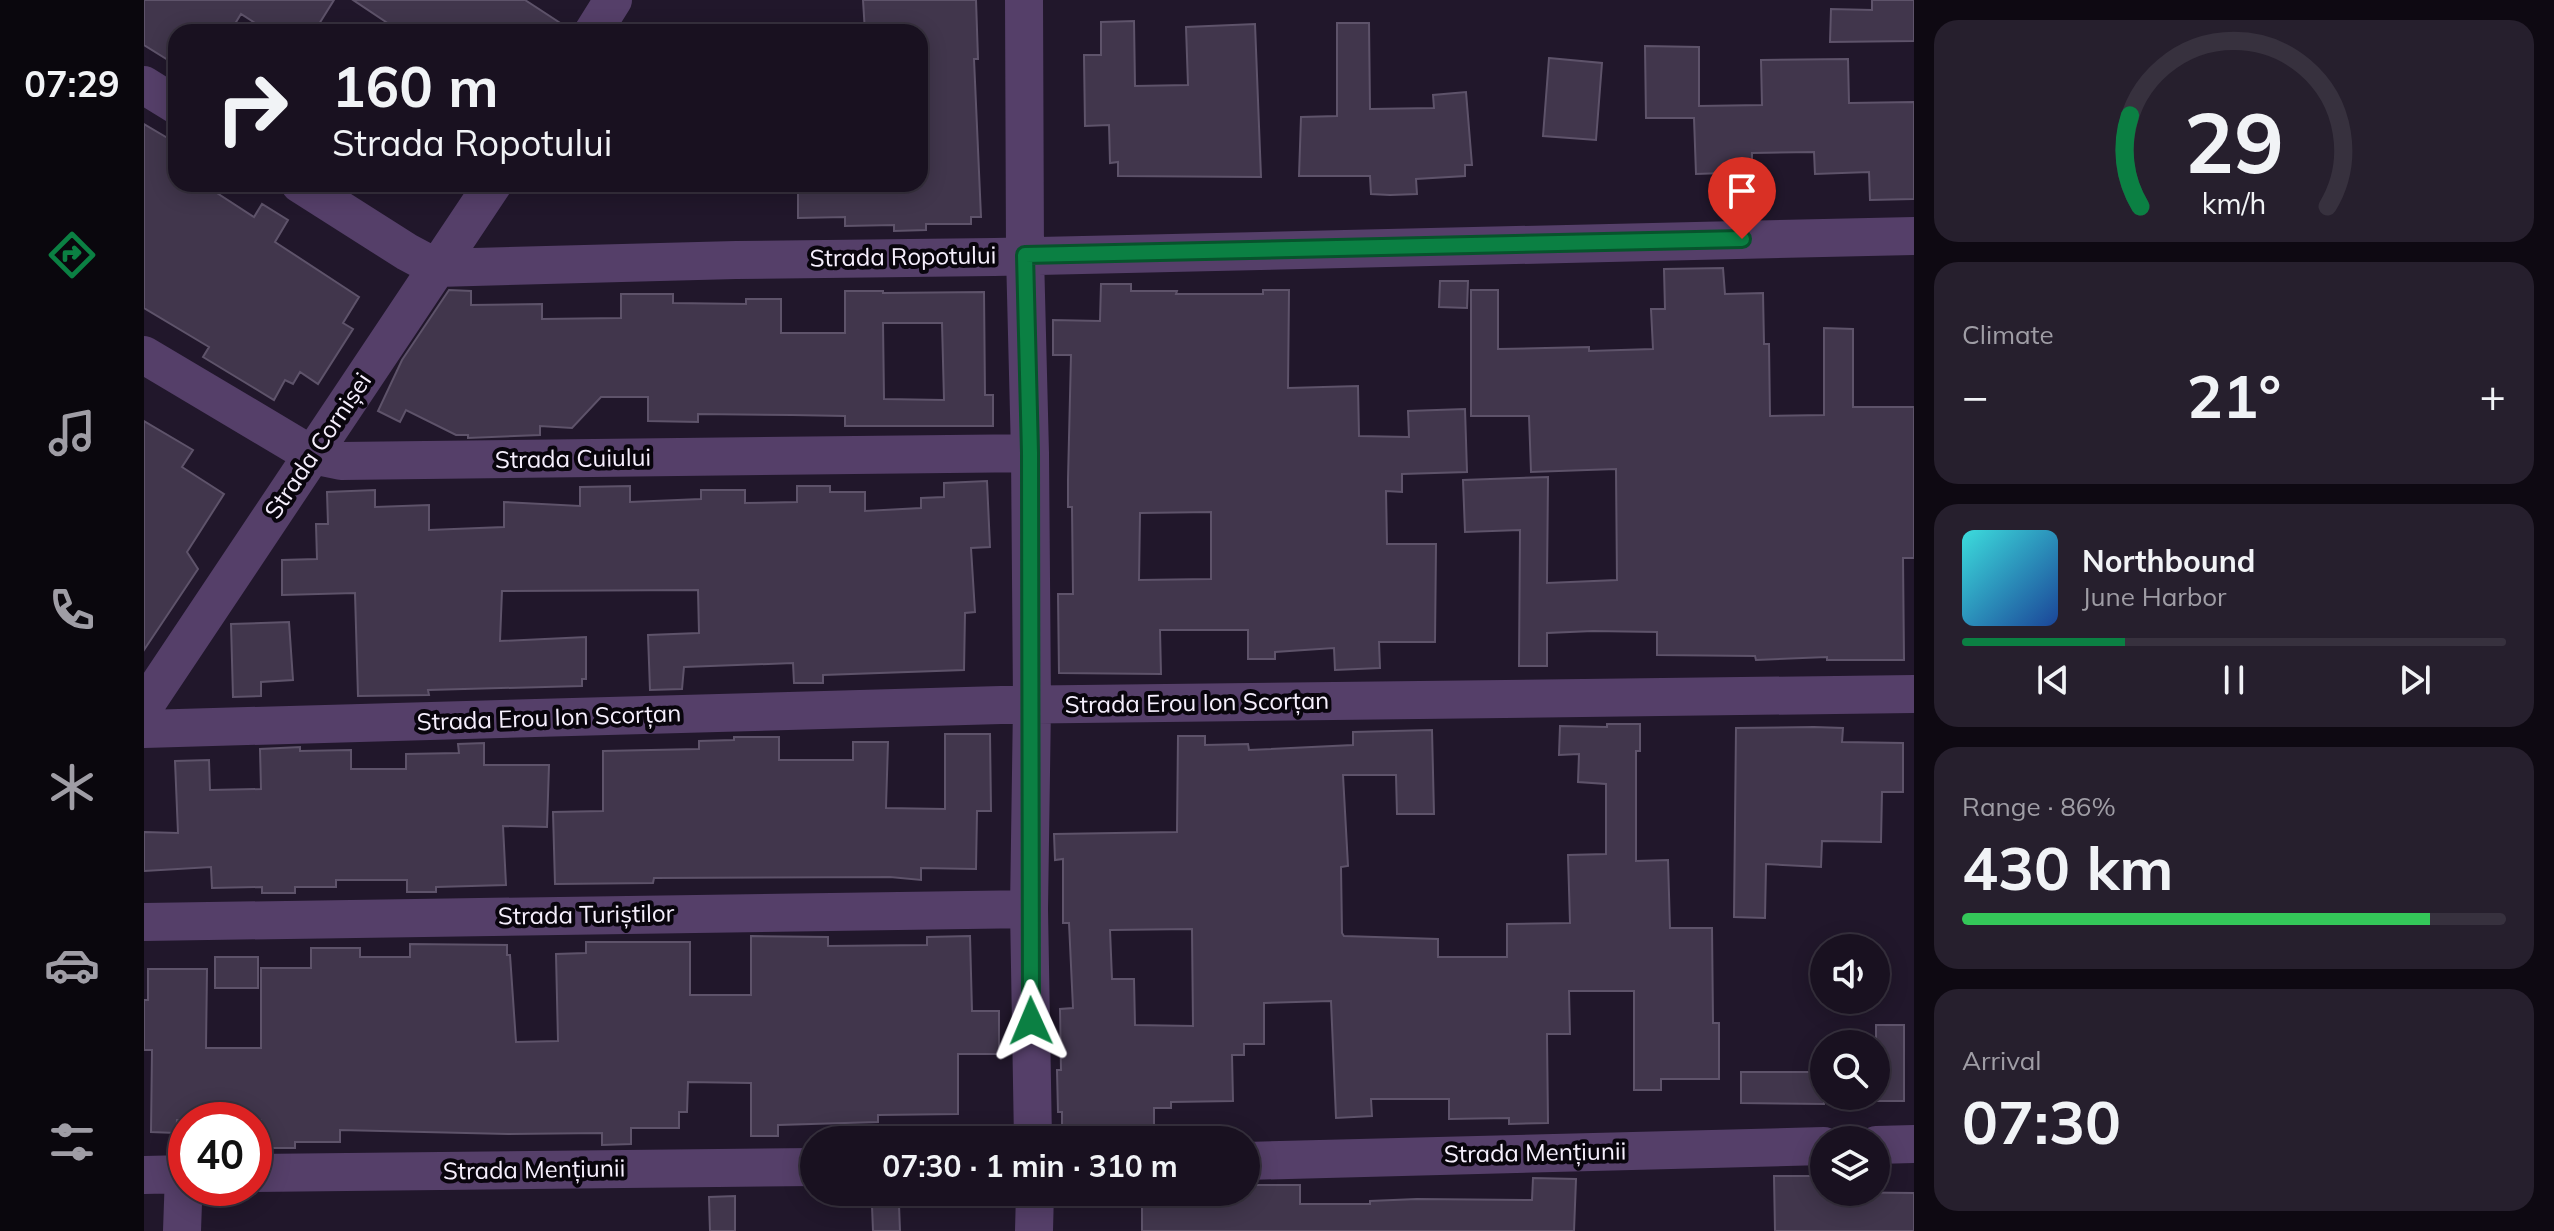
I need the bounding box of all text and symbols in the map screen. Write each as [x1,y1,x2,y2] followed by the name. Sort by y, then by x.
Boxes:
[332,51,499,121] text: 160 m
[200,56,304,160] icon: right
[24,61,120,106] text: 07:29
[2184,89,2284,194] text: 29
[332,120,612,165] text: Strada Ropotului
[1708,157,1776,239] pin
[1720,169,1764,213] icon: arrive
[2202,185,2266,221] text: km/h
[44,227,100,283] icon: directions
[809,239,997,273] street label: Strada Ropotului
[1962,318,2054,351] text: Climate
[2187,358,2281,433] text: 21°
[257,367,378,525] street label: Strada Cornișei
[1962,368,1988,423] text: −
[2480,368,2506,423] text: +
[44,405,100,461] icon: music
[495,442,651,474] street label: Strada Cuiului
[2082,542,2255,580] text: Northbound
[2082,580,2227,613] text: June Harbor
[44,582,100,638] icon: phone
[2031,658,2075,702] icon: previous
[2212,658,2256,702] icon: pause
[2393,658,2437,702] icon: next
[1064,685,1330,720] street label: Strada Erou Ion Scorțan
[416,697,682,738] street label: Strada Erou Ion Scorțan
[44,759,100,815] icon: climate
[1962,790,2116,823] text: Range · 86%
[1962,830,2174,905] text: 430 km
[498,897,675,932] street label: Strada Turiștilor
[1810,934,1890,1206] map controls
[1810,934,1890,1014] button: sound
[44,937,100,993] icon: car
[989,979,1073,1063] position arrow
[1810,1030,1890,1110] button: search
[1962,1044,2042,1077] text: Arrival
[1962,1084,2121,1159] text: 07:30
[168,1102,272,1206] speed limit sign: 40
[44,1114,100,1170] icon: filters
[1810,1126,1890,1206] button: layers
[1443,1135,1627,1170] street label: Strada Mențiunii
[882,1147,1178,1185] text: 07:30 · 1 min · 310 m
[442,1152,626,1187] street label: Strada Mențiunii

